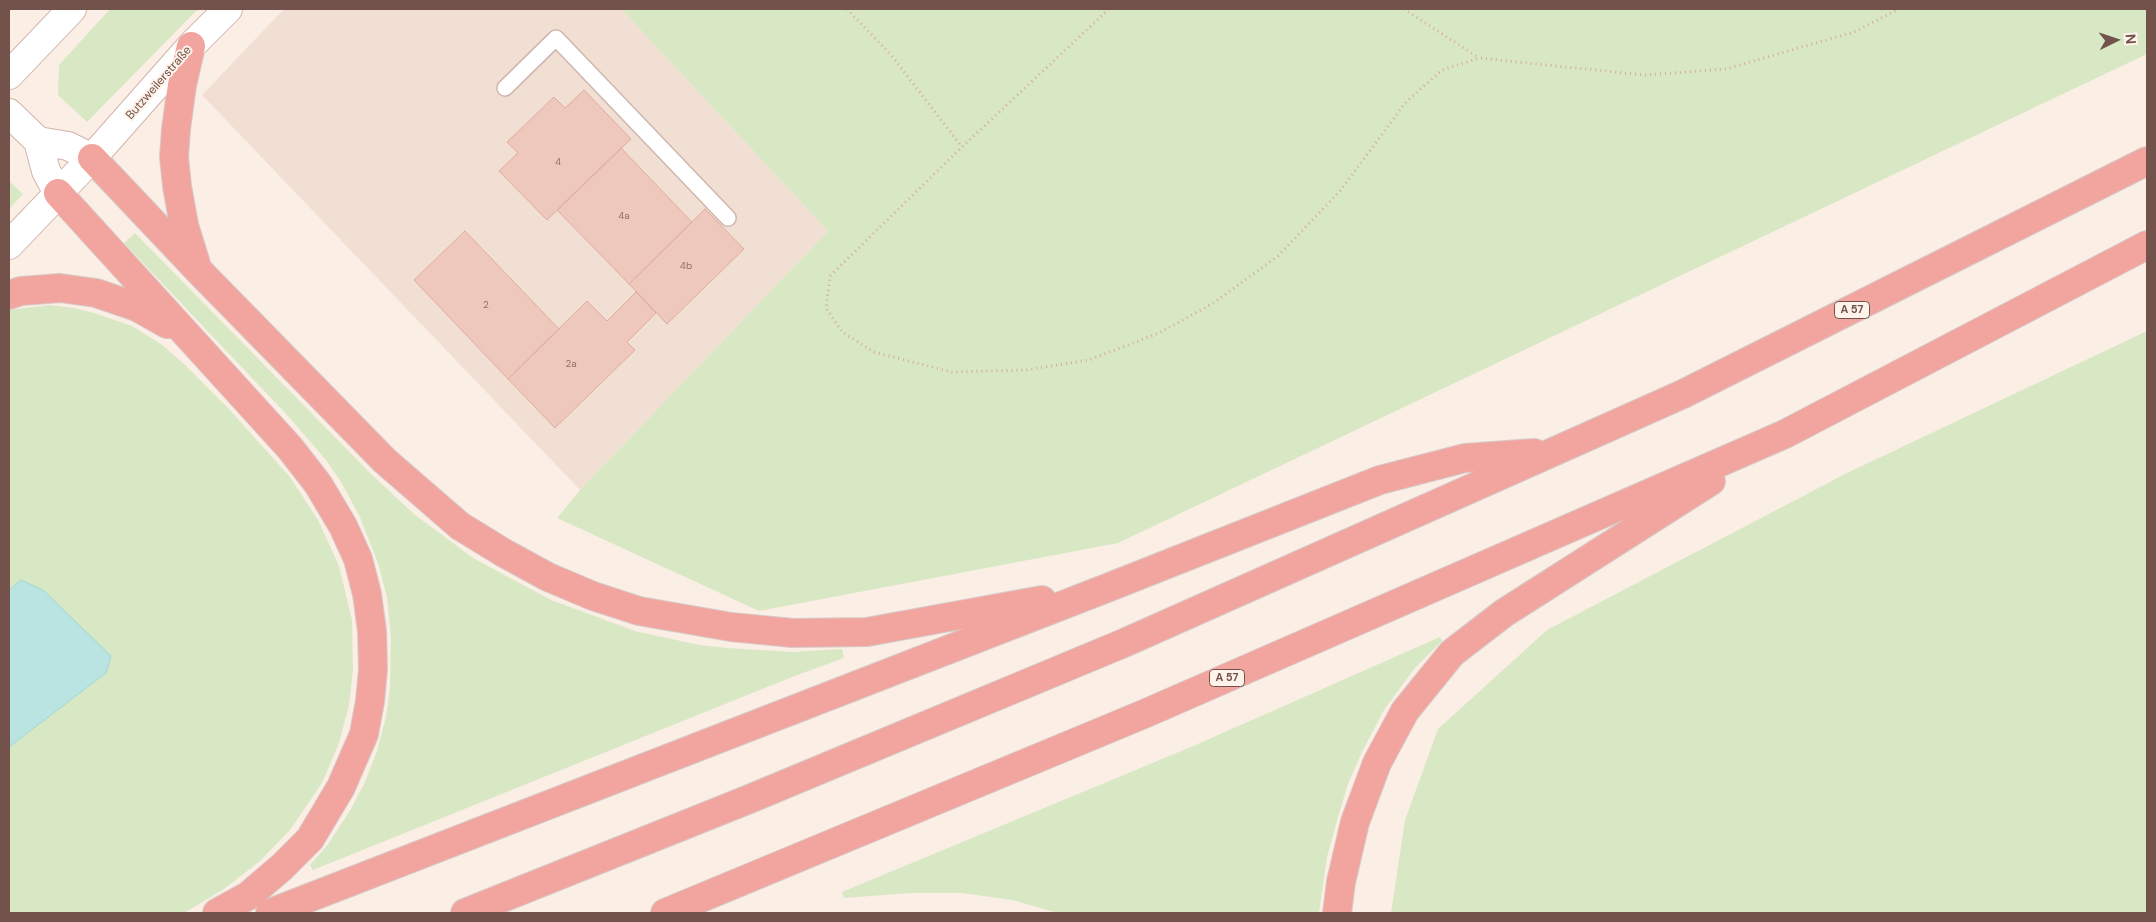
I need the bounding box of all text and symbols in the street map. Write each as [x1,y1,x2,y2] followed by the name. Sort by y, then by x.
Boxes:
[2091,15,2141,65] north arrow
[2122,33,2140,45] text: N
[123,43,195,123] street label: Butzweilerstraße
[555,156,561,168] house number: 4
[618,210,630,222] house number: 4a
[680,260,692,272] house number: 4b
[483,299,489,311] house number: 2
[1834,302,1870,318] road number: A 57
[565,358,577,370] house number: 2a
[1210,670,1244,686] road number: A 57

